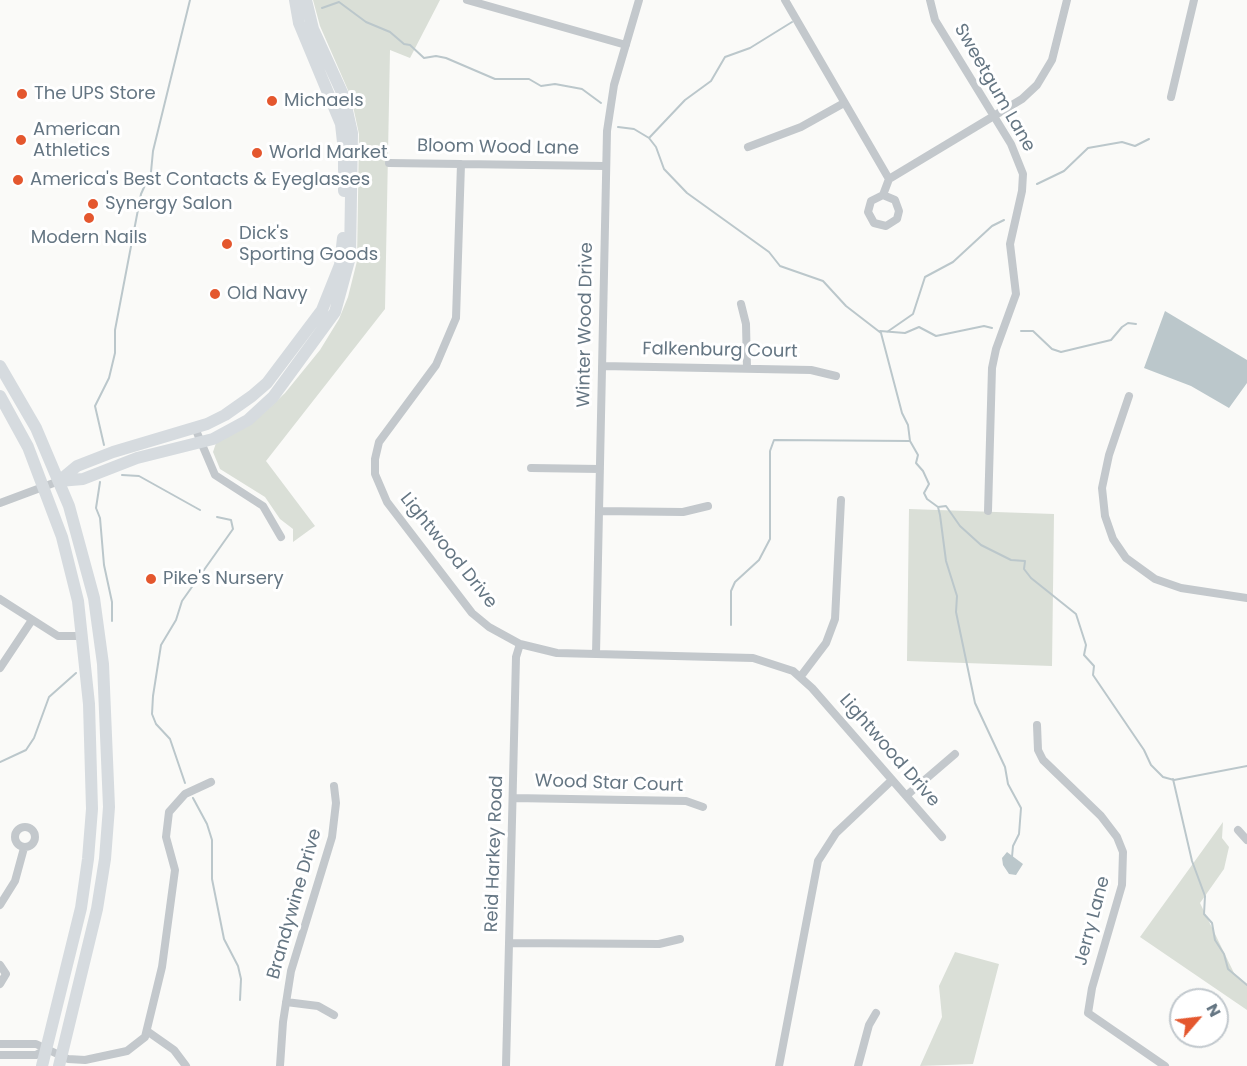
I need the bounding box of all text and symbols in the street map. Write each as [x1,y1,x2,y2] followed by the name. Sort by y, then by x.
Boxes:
[949,20,1039,156] street label: Sweetgum Lane
[34,83,156,105] place label: The UPS Store
[15,87,29,101] marker: The UPS Store
[284,90,364,112] place label: Michaels
[265,94,279,108] marker: Michaels
[33,119,121,162] place label: American Athletics
[14,133,28,147] marker: American Athletics
[417,136,579,160] street label: Bloom Wood Lane
[269,142,388,164] place label: World Market
[250,146,264,160] marker: World Market
[30,169,370,191] place label: America's Best Contacts & Eyeglasses
[11,173,25,187] marker: America's Best Contacts & Eyeglasses
[105,193,232,215] place label: Synergy Salon
[86,197,100,211] marker: Synergy Salon
[82,211,96,225] marker: Modern Nails
[239,223,378,266] place label: Dick's Sporting Goods
[31,227,147,249] place label: Modern Nails
[220,237,234,251] marker: Dick's Sporting Goods
[574,242,598,408] street label: Winter Wood Drive
[227,283,308,305] place label: Old Navy
[208,287,222,301] marker: Old Navy
[642,339,798,363] street label: Falkenburg Court
[395,489,501,613] street label: Lightwood Drive
[163,568,284,590] place label: Pike's Nursery
[144,572,158,586] marker: Pike's Nursery
[834,690,944,812] street label: Lightwood Drive
[534,771,684,797] street label: Wood Star Court
[481,775,509,933] street label: Reid Harkey Road
[263,826,327,982] street label: Brandywine Drive
[1071,874,1115,968] street label: Jerry Lane
[1169,988,1229,1048] north arrow
[1201,1000,1227,1021] text: N

